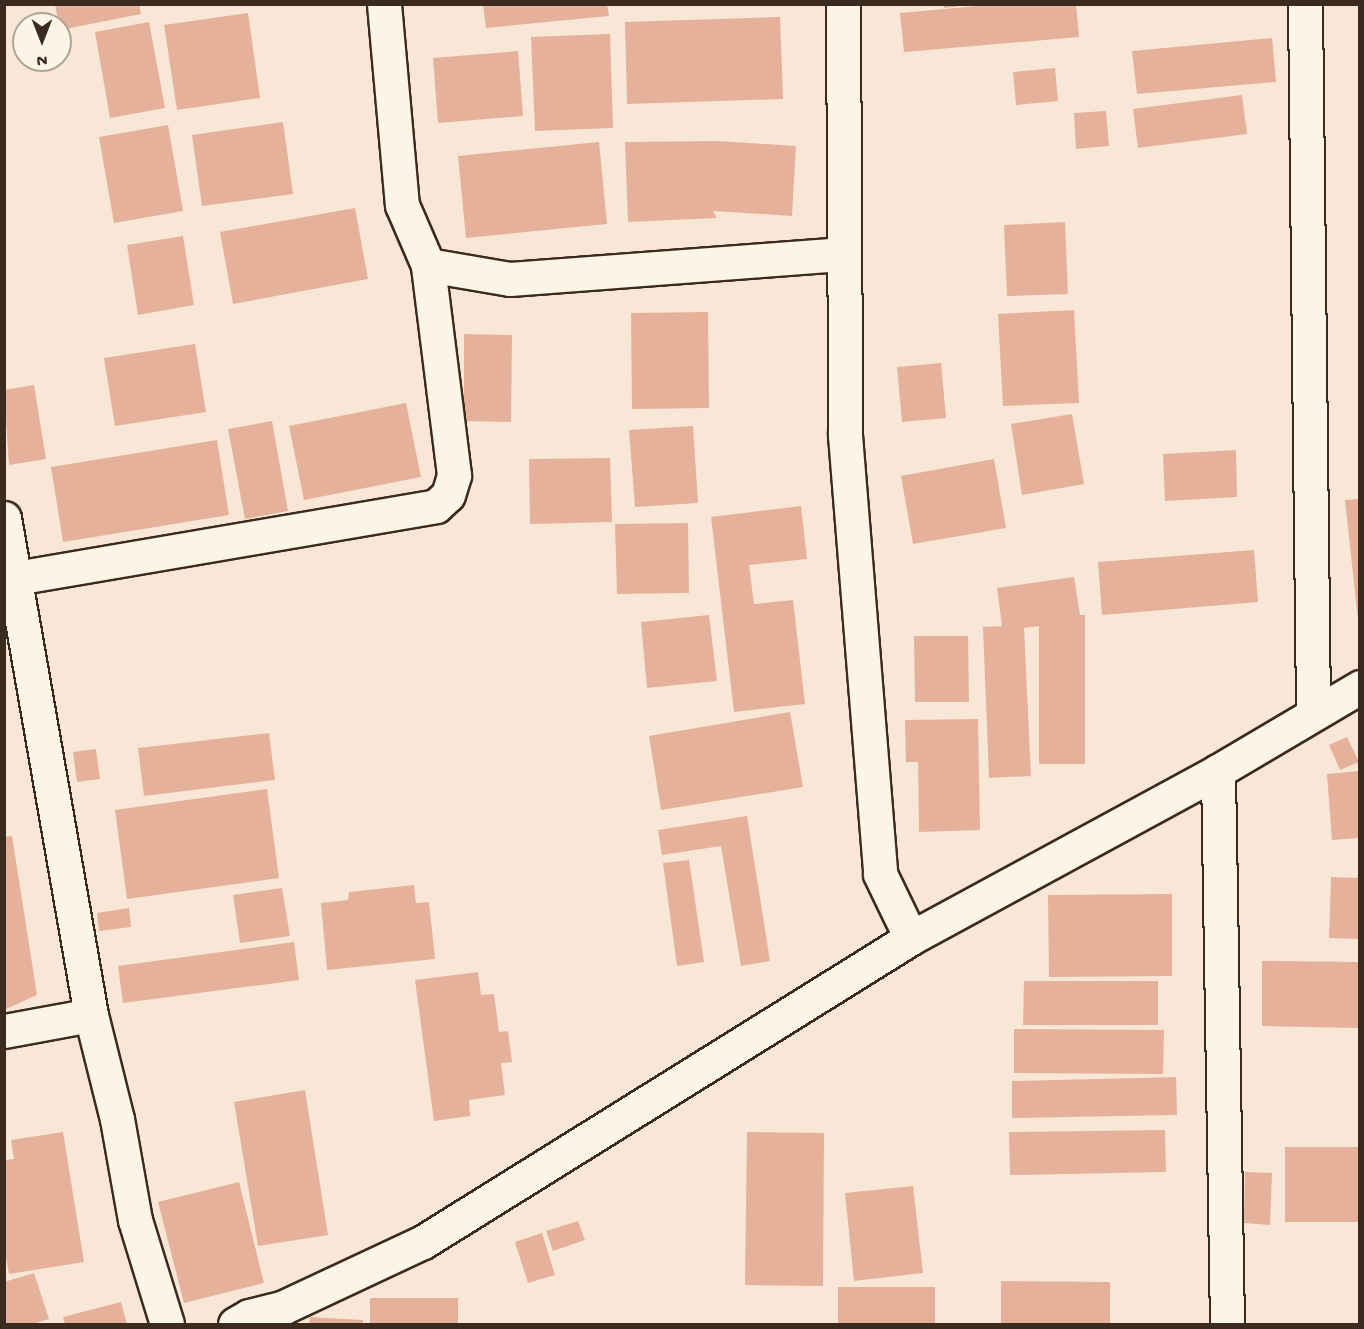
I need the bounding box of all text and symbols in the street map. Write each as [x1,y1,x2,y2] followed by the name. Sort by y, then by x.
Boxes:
[12,12,72,72] north arrow
[37,49,47,68] text: N

